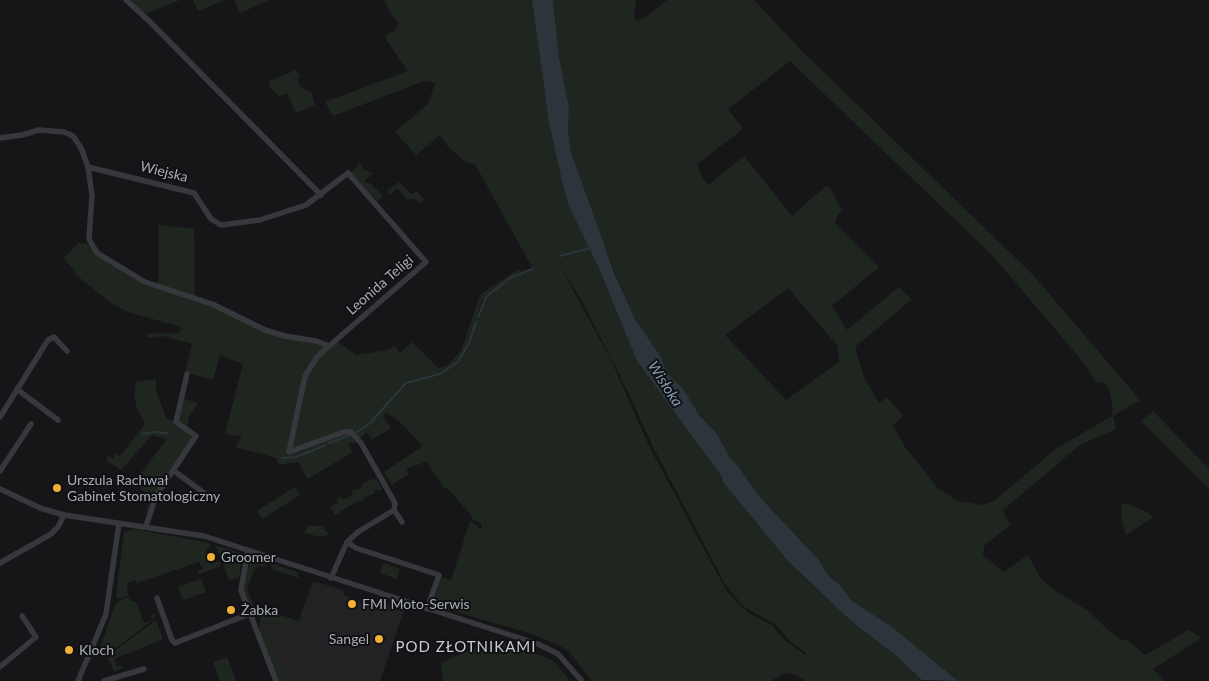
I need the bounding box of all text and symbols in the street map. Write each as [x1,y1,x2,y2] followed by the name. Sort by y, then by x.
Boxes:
[138,158,190,186] street label: Wiejska
[343,251,417,319] street label: Leonida Teligi
[644,358,686,410] water label: Wisłoka
[67,472,220,504] place label: Urszula Rachwał Gabinet Stomatologiczny
[51,482,63,494] marker: Urszula Rachwał Gabinet Stomatologiczny
[221,549,276,565] place label: Groomer
[205,551,217,563] marker: Groomer
[362,596,470,612] place label: FMI Moto-Serwis
[346,598,358,610] marker: FMI Moto-Serwis
[241,602,278,618] place label: Żabka
[225,604,237,616] marker: Żabka
[329,631,369,647] place label: Sangel
[373,633,385,645] marker: Sangel
[394,638,538,656] district label: POD ZŁOTNIKAMI
[79,642,114,658] place label: Kloch
[63,644,75,656] marker: Kloch

